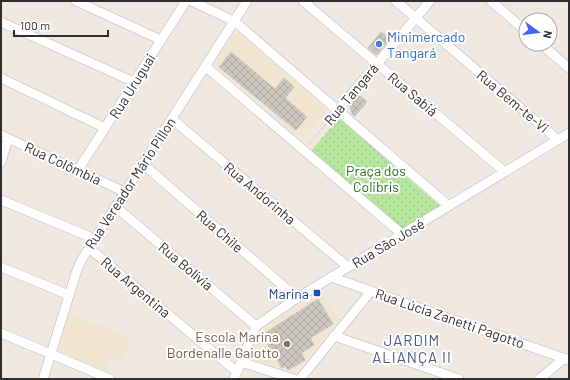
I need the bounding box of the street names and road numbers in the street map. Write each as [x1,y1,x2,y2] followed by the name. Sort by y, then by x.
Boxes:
[105,50,159,122] street label: Rua Uruguai
[320,60,382,128] street label: Rua Tangará
[474,66,552,136] street label: Rua Bem-te-Vi
[385,68,441,120] street label: Rua Sabiá
[81,114,179,252] street label: Rua Vereador Mário Pillon
[22,138,104,188] street label: Rua Colômbia
[221,158,299,228] street label: Rua Andorinha
[193,206,247,256] street label: Rua Chile
[349,215,427,271] street label: Rua São José
[155,238,217,294] street label: Rua Bolívia
[98,253,174,321] street label: Rua Argentina
[373,284,527,352] street label: Rua Lúcia Zanetti Pagotto

